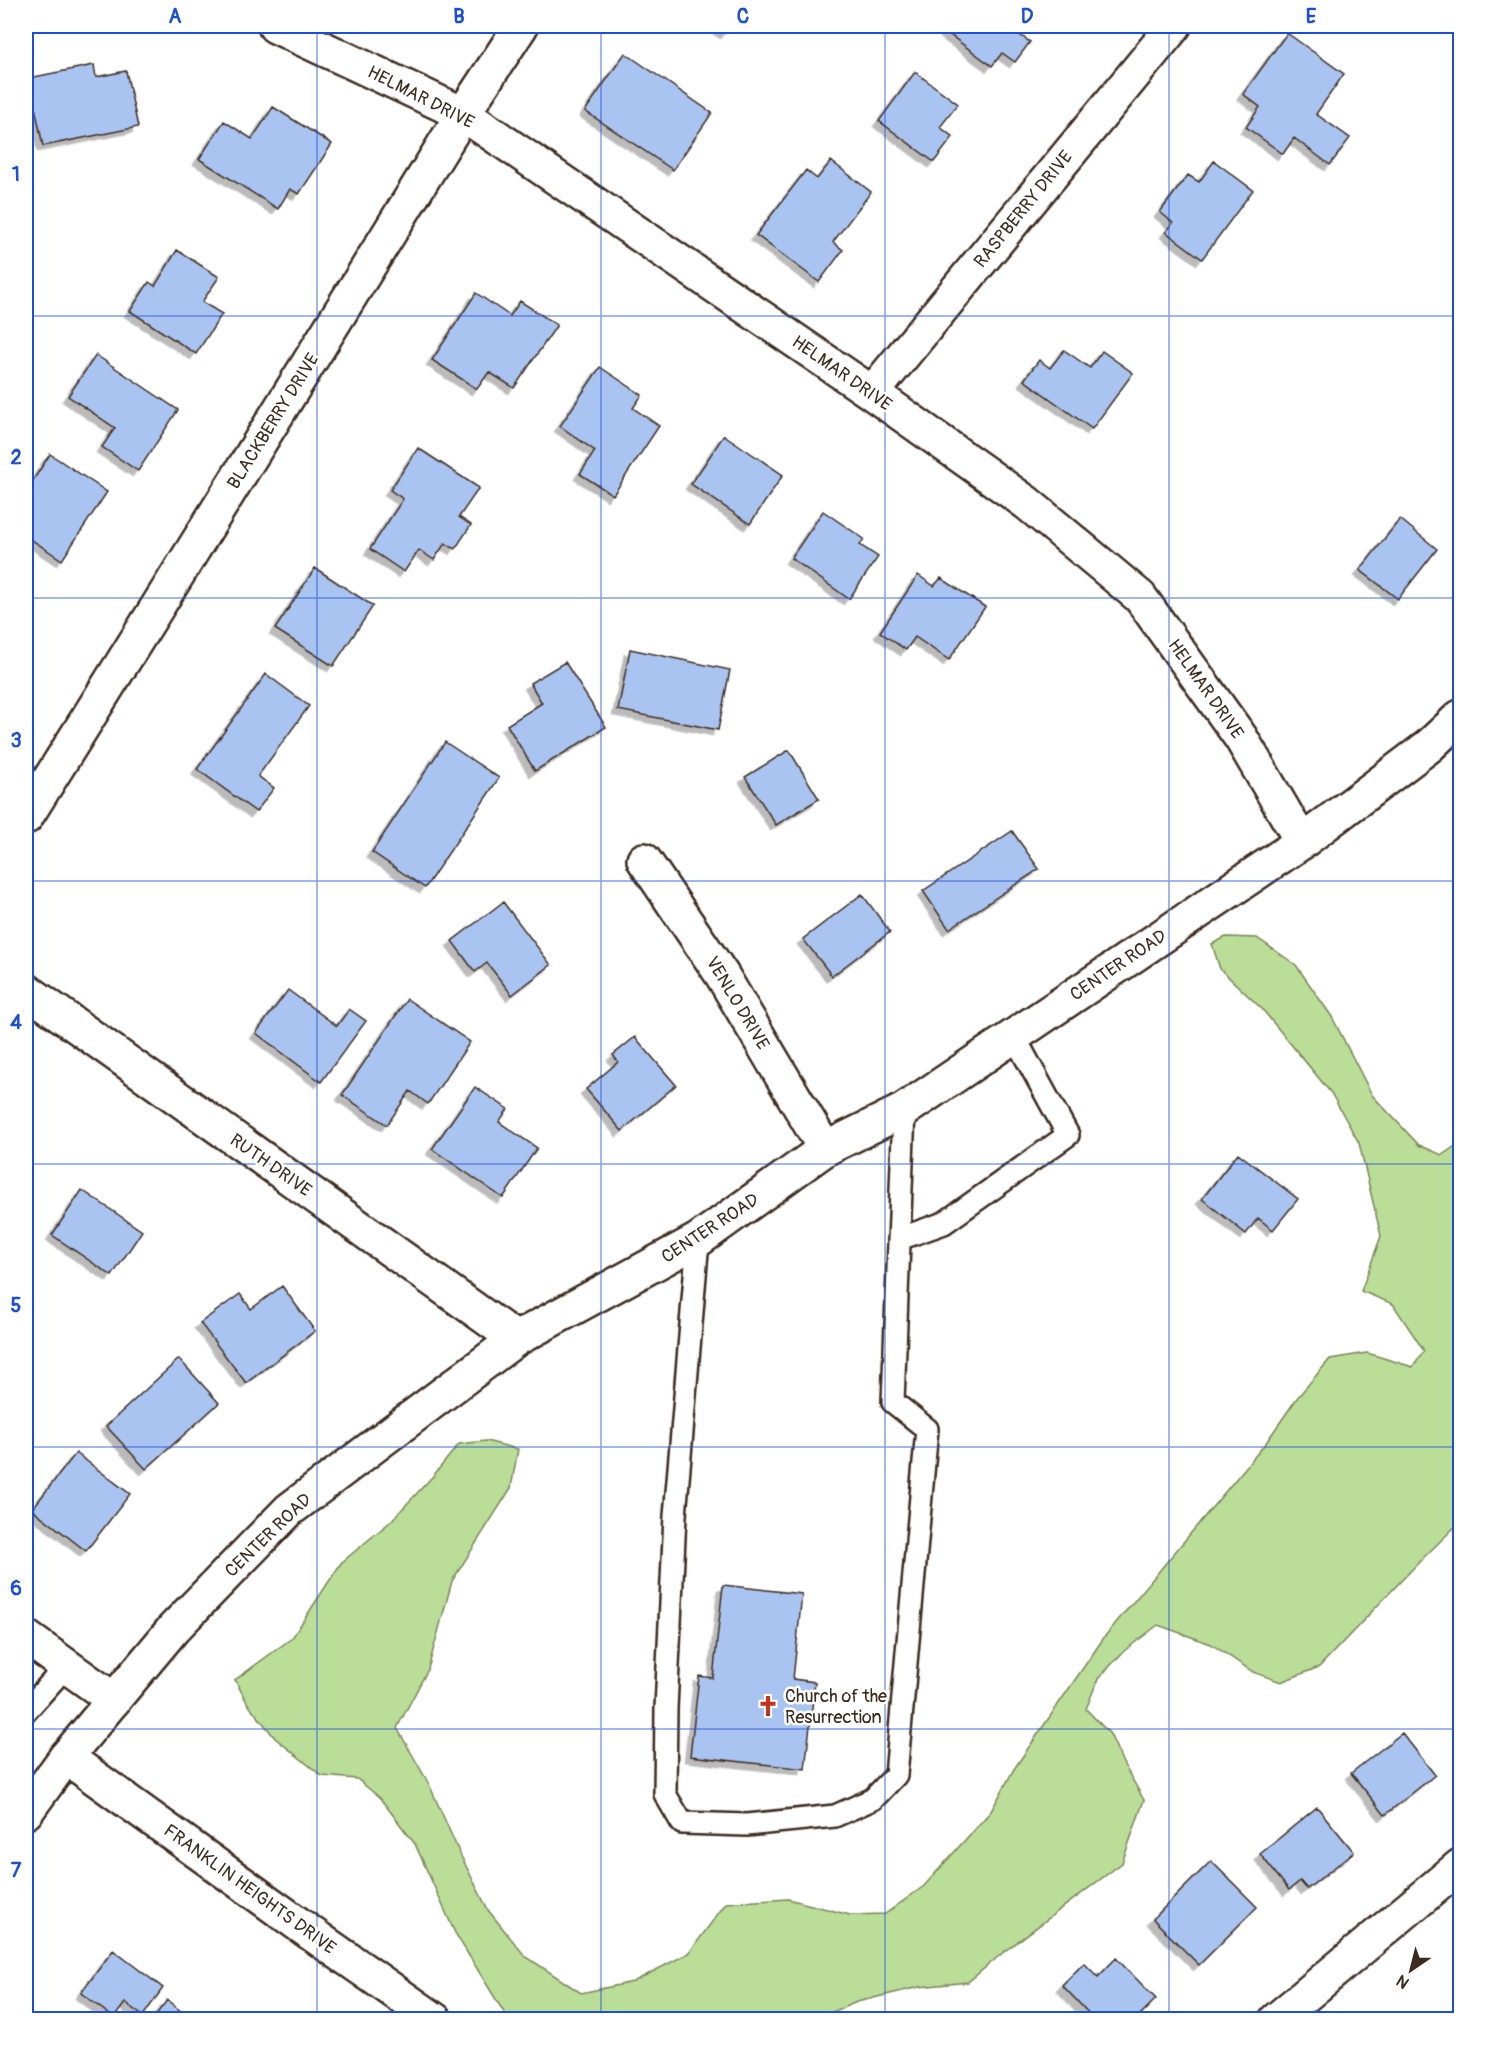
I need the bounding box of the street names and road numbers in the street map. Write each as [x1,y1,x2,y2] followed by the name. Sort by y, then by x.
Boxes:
[364,61,478,134] street label: HELMAR DRIVE
[969,146,1078,273] street label: RASPBERRY DRIVE
[787,330,896,416] street label: HELMAR DRIVE
[222,349,324,493] street label: BLACKBERRY DRIVE
[1163,635,1249,744] street label: HELMAR DRIVE
[1066,925,1171,1006] street label: CENTER ROAD
[701,952,774,1054] street label: VENLO DRIVE
[225,1129,316,1202] street label: RUTH DRIVE
[657,1188,763,1268] street label: CENTER ROAD
[220,1488,316,1582] street label: CENTER ROAD
[159,1819,340,1960] street label: FRANKLIN HEIGHTS DRIVE

